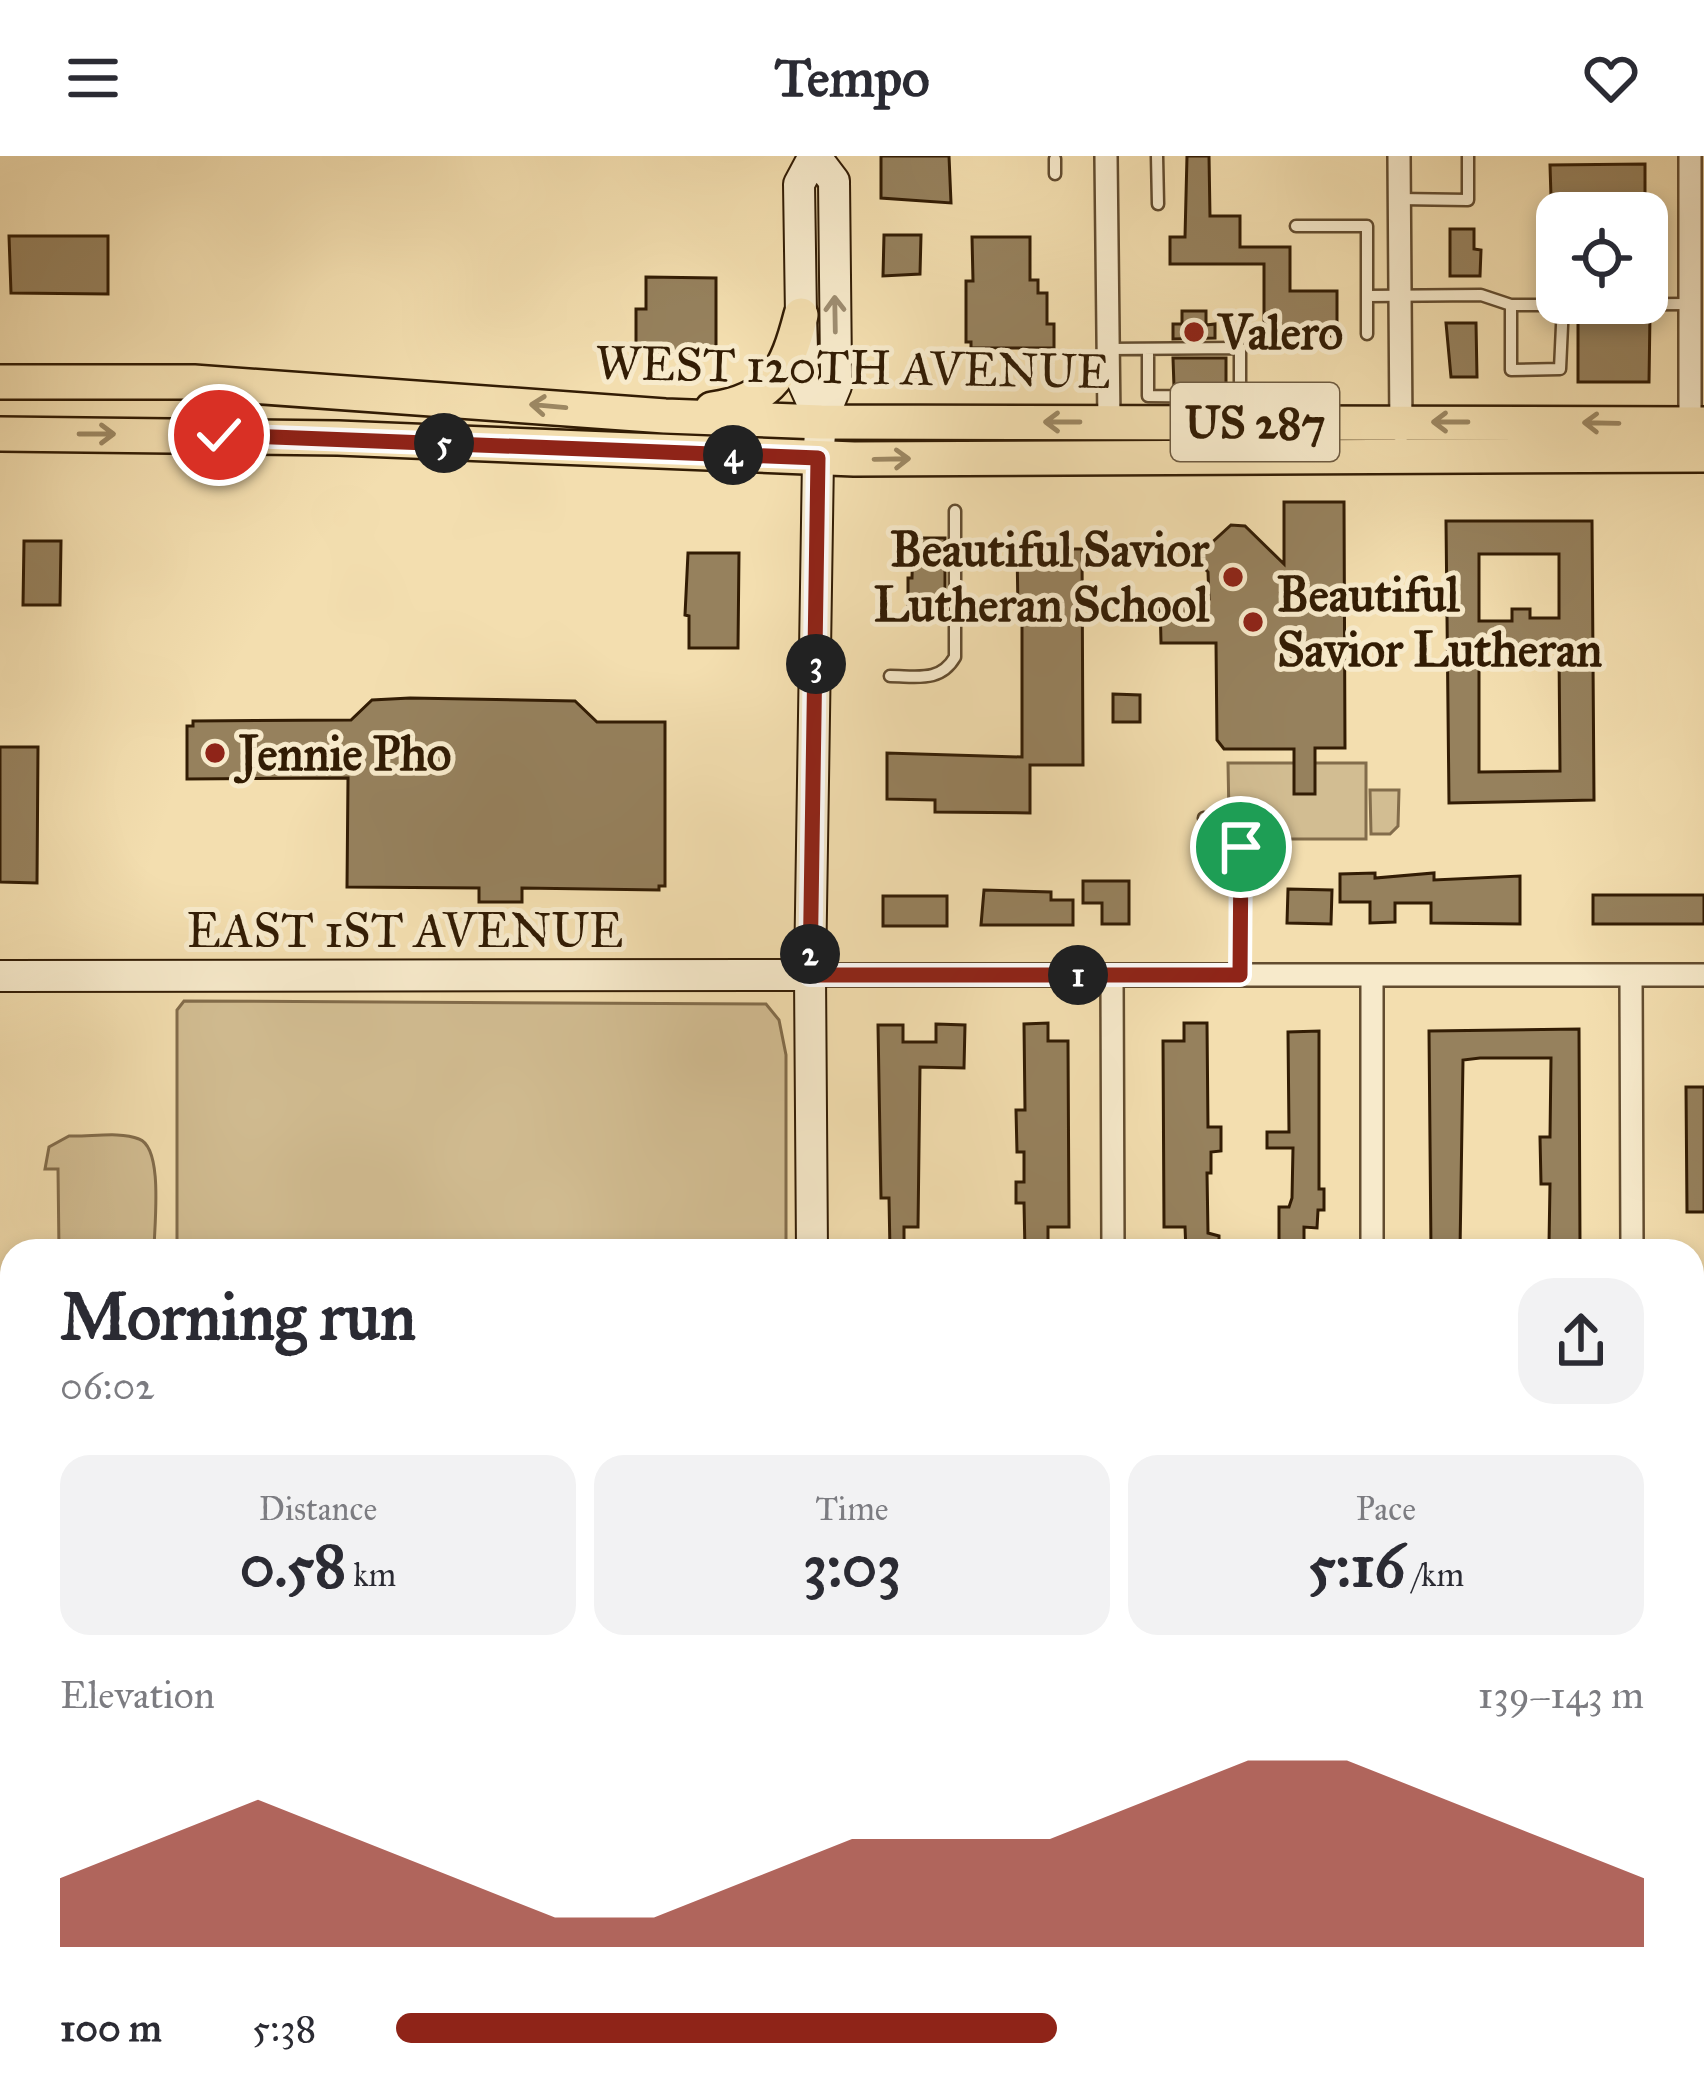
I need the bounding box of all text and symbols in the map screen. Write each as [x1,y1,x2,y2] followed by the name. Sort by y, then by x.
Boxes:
[60,45,126,111] icon: menu
[774,45,930,111] text: Tempo
[1578,45,1644,111] icon: heart
[1536,192,1668,324] map controls
[1536,192,1668,324] button: locate
[824,295,847,334] one-way arrow
[1216,303,1343,362] place label: Valero
[1181,319,1207,345] marker: Valero
[595,333,1111,401] street label: WEST 120TH AVENUE
[1171,383,1339,461] road number: US 287
[168,384,270,486] pin
[529,395,568,418] one-way arrow
[186,402,252,468] icon: check
[1043,411,1082,433] one-way arrow
[1431,411,1470,433] one-way arrow
[1582,412,1621,435] one-way arrow
[414,413,474,473] pin: 5
[77,423,116,445] one-way arrow
[436,423,452,463] text: 5
[703,425,763,485] pin: 4
[724,435,742,475] text: 4
[872,447,911,470] one-way arrow
[874,520,1210,634] place label: Beautiful Savior Lutheran School
[1220,564,1246,590] marker: Beautiful Savior Lutheran School
[1277,565,1602,679] place label: Beautiful Savior Lutheran
[1240,609,1266,635] marker: Beautiful Savior Lutheran
[786,634,846,694] pin: 3
[809,644,823,684] text: 3
[233,724,451,784] place label: Jennie Pho
[202,740,228,766] marker: Jennie Pho
[1190,796,1292,898] pin
[1208,814,1274,880] icon: arrive
[187,901,623,960] street label: EAST 1ST AVENUE
[780,924,840,984] pin: 2
[802,934,818,974] text: 2
[1048,945,1108,1005] pin: 1
[1071,955,1085,995] text: 1
[60,1276,416,1357] text: Morning run
[1518,1278,1644,1404] button: share
[60,1362,154,1410] text: 06:02
[259,1489,377,1529] text: Distance
[815,1489,889,1529] text: Time
[1356,1489,1416,1529] text: Pace
[240,1529,346,1602] text: 0.58
[803,1529,901,1602] text: 3:03
[1308,1529,1405,1602] text: 5:16
[346,1555,396,1595] text: km
[1405,1555,1464,1595] text: /km
[60,1671,215,1719] text: Elevation
[1478,1671,1644,1719] text: 139–143 m
[60,2004,162,2052] text: 100 m
[252,2004,316,2052] text: 5:38

